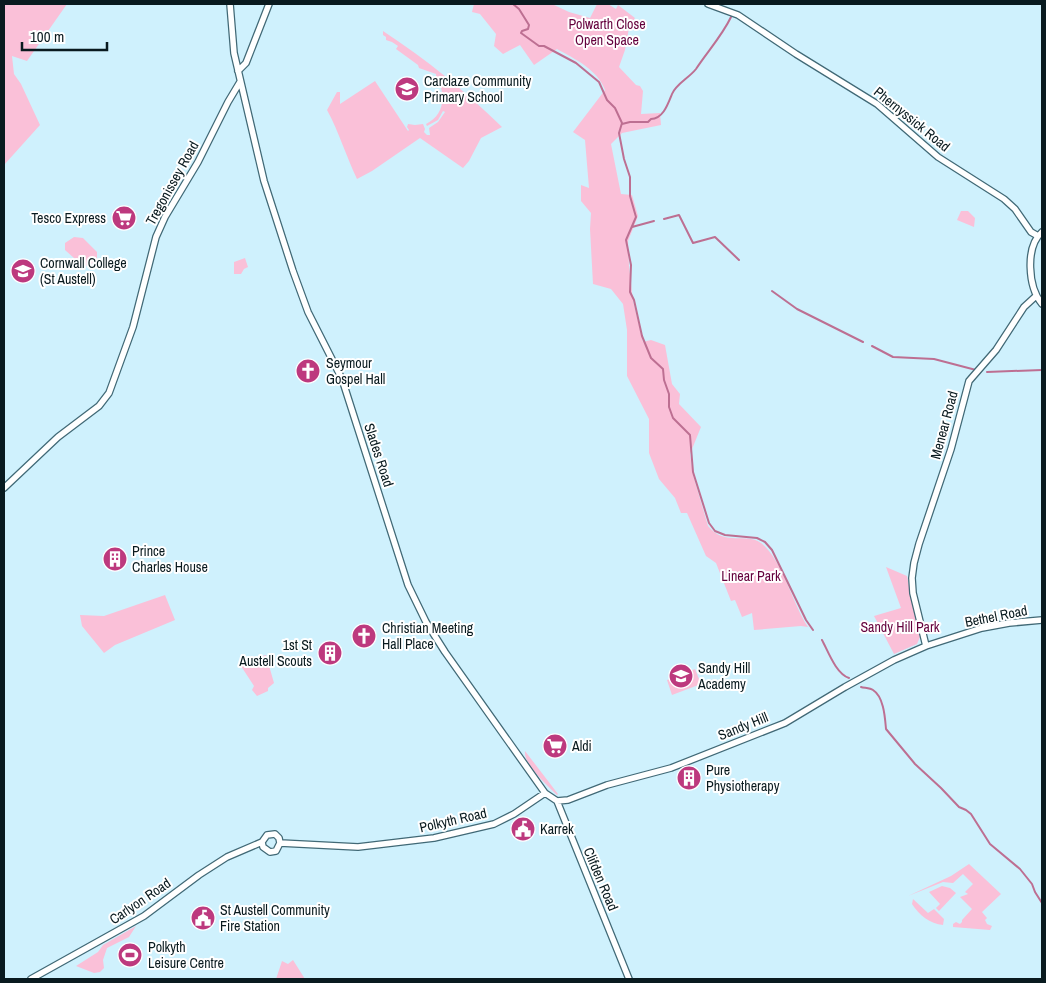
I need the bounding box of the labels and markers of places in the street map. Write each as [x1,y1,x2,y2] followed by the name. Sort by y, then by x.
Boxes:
[424,72,531,106] place label: Carclaze Community Primary School
[394,76,420,102] school or university icon: Carclaze Community Primary School
[111,205,137,231] supermarket icon: Tesco Express
[31,209,106,227] place label: Tesco Express
[40,254,127,288] place label: Cornwall College (St Austell)
[10,258,36,284] school or university icon: Cornwall College (St Austell)
[326,354,385,388] place label: Seymour Gospel Hall
[295,358,321,384] church icon: Seymour Gospel Hall
[132,542,208,576] place label: Prince Charles House
[102,546,128,572] building icon: Prince Charles House
[382,619,474,653] place label: Christian Meeting Hall Place
[351,623,377,649] church icon: Christian Meeting Hall Place
[238,636,312,670] place label: 1st St Austell Scouts
[317,640,343,666] building icon: 1st St Austell Scouts
[697,659,750,693] place label: Sandy Hill Academy
[668,663,694,689] school or university icon: Sandy Hill Academy
[542,733,568,759] supermarket icon: Aldi
[571,737,592,755] place label: Aldi
[706,761,780,795] place label: Pure Physiotherapy
[676,765,702,791] building icon: Pure Physiotherapy
[510,816,536,842] public building icon: Karrek
[540,820,574,838] place label: Karrek
[220,901,330,935] place label: St Austell Community Fire Station
[190,905,216,931] public building icon: St Austell Community Fire Station
[148,938,224,972] place label: Polkyth Leisure Centre
[117,942,143,968] sports icon: Polkyth Leisure Centre

